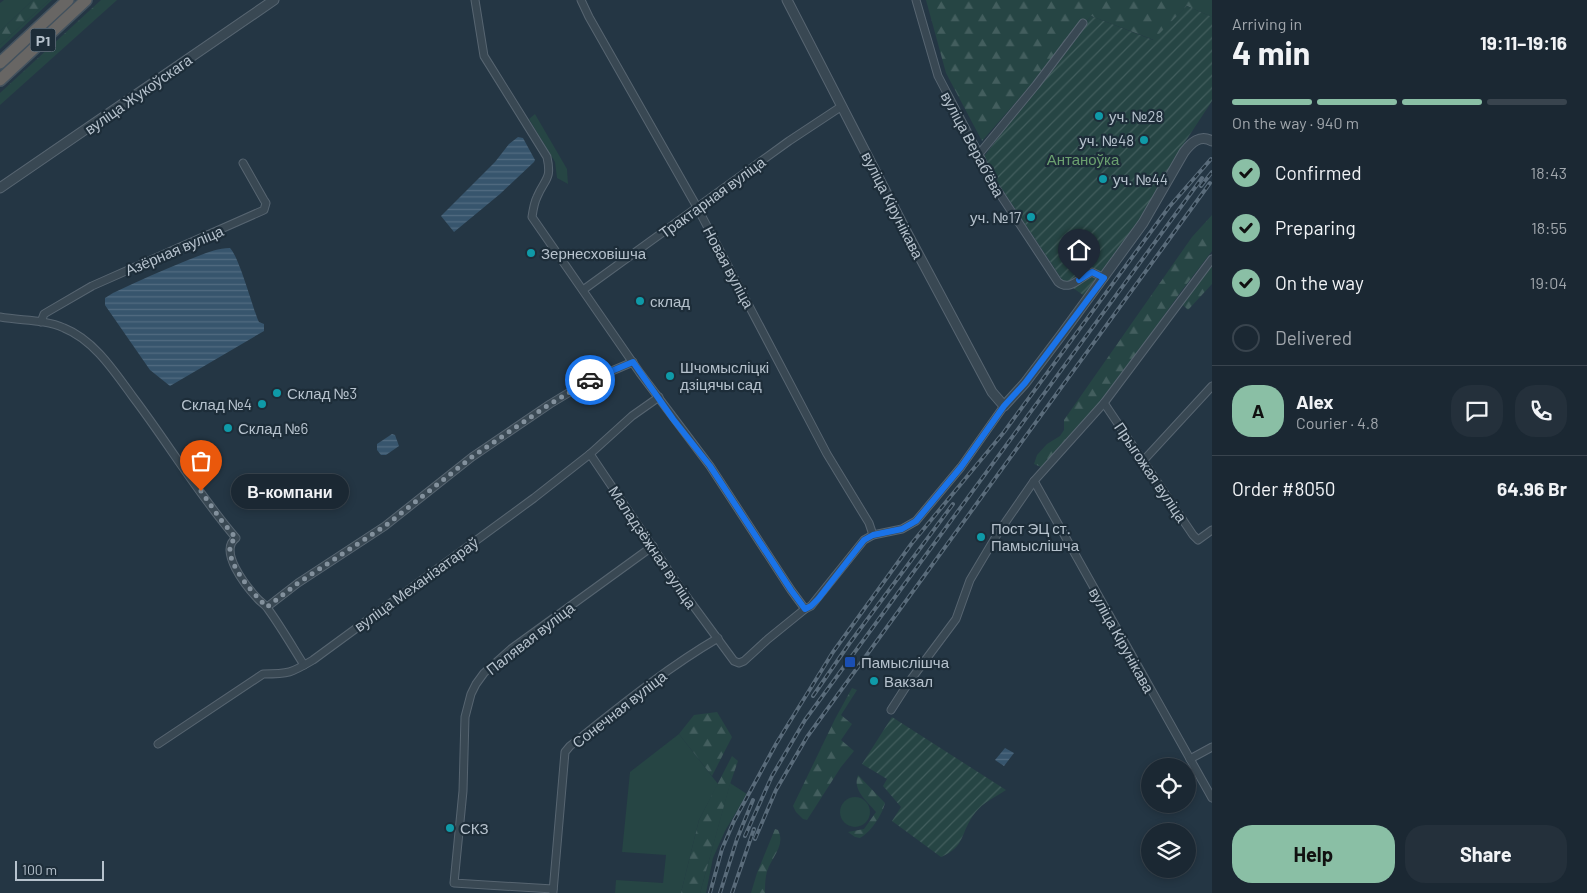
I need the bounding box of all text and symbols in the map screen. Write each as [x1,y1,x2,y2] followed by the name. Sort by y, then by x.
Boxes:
[1232,14,1302,33] text: Arriving in
[30,28,56,52] road number: Р1
[1480,31,1567,54] text: 19:11–19:16
[1232,33,1310,71] text: 4 min
[81,50,196,138] street label: вуліца Жукоўскага
[938,88,1009,200] street label: вуліца Верабʼёва
[1109,107,1163,125] place label: уч. №28
[1093,110,1105,122] marker: уч. №28
[1232,113,1359,132] text: On the way · 940 m
[1079,131,1134,149] place label: уч. №48
[1138,134,1150,146] marker: уч. №48
[858,149,928,262] street label: вуліца Кірунікава
[1047,150,1120,168] park label: Антаноўка
[655,152,769,242] street label: Трактарная вуліца
[1232,159,1260,187] icon: check
[1275,161,1362,184] text: Confirmed
[1531,163,1567,182] text: 18:43
[1113,170,1168,188] place label: уч. №44
[1097,173,1109,185] marker: уч. №44
[970,208,1021,226] place label: уч. №17
[1025,211,1037,223] marker: уч. №17
[1232,214,1260,242] icon: check
[1275,216,1356,239] text: Preparing
[1531,218,1567,237] text: 18:55
[122,221,227,279] street label: Азёрная вуліца
[700,223,758,312] street label: Новая вуліца
[1058,229,1100,280] pin
[1065,236,1093,264] icon: home
[541,244,647,262] place label: Зернесховішча
[525,247,537,259] marker: Зернесховішча
[1232,269,1260,297] icon: check
[1275,271,1364,294] text: On the way
[1530,273,1567,292] text: 19:04
[650,292,690,310] place label: склад
[634,295,646,307] marker: склад
[1275,326,1352,349] text: Delivered
[565,355,615,405] courier
[680,358,769,393] place label: Шчомысліцкі дзіцячы сад
[576,366,604,394] icon: car
[664,370,676,382] marker: Шчомысліцкі дзіцячы сад
[287,384,357,402] place label: Склад №3
[1451,385,1503,437] button: chat
[1515,385,1567,437] button: phone
[271,387,283,399] marker: Склад №3
[1296,390,1334,413] text: Alex
[181,395,252,413] place label: Склад №4
[256,398,268,410] marker: Склад №4
[1252,399,1264,422] text: A
[1296,413,1379,432] text: Courier · 4.8
[238,419,308,437] place label: Склад №6
[1111,419,1191,526] street label: Прыгожая вуліца
[222,422,234,434] marker: Склад №6
[180,440,222,491] pin
[187,447,215,475] icon: bag
[231,474,348,508] callout: В-компани
[1232,477,1336,500] text: Order #8050
[1497,477,1567,500] text: 64.96 Br
[247,482,333,501] text: В-компани
[605,482,701,612] street label: Маладзёжная вуліца
[991,519,1080,554] place label: Пост ЭЦ ст. Памыслішча
[975,531,987,543] marker: Пост ЭЦ ст. Памыслішча
[350,533,482,635] street label: вуліца Механізатараў
[1086,584,1159,696] street label: вуліца Кірунікава
[482,598,578,678] street label: Палявая вуліца
[861,653,950,671] place label: Памыслішча
[843,655,857,669] marker: Памыслішча
[568,666,670,751] street label: Сонечная вуліца
[884,672,933,690] place label: Вакзал
[868,675,880,687] marker: Вакзал
[1141,758,1196,878] map controls
[1141,758,1196,813] button: locate
[460,819,488,837] place label: СКЗ
[444,822,456,834] marker: СКЗ
[1141,823,1196,878] button: layers
[1232,825,1395,883] button: Help
[1405,825,1567,883] button: Share
[15,858,104,881] scale bar
[22,861,57,878] text: 100 m

